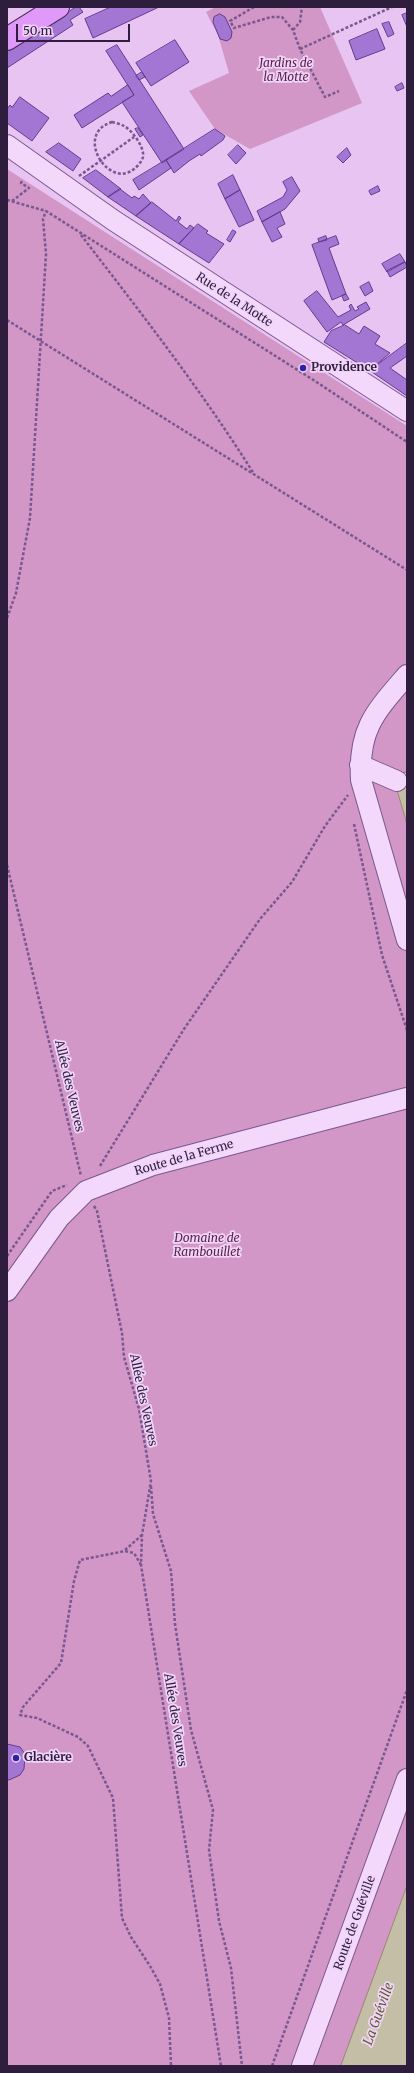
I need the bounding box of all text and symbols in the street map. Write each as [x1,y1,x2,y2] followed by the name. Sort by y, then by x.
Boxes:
[18,16,132,42] scale bar
[23,23,52,38] text: 50 m
[259,57,313,85] park label: Jardins de la Motte
[193,270,275,330] street label: Rue de la Motte
[311,361,377,375] place label: Providence
[298,363,308,373] marker: Providence
[51,1039,87,1133] street label: Allée des Veuves
[133,1137,235,1179] street label: Route de la Ferme
[174,1232,240,1260] park label: Domaine de Rambouillet
[126,1353,160,1447] street label: Allée des Veuves
[161,1672,189,1768] street label: Allée des Veuves
[24,1751,72,1765] place label: Glacière
[11,1753,21,1763] marker: Glacière
[331,1874,379,1972] street label: Route de Guéville
[360,1981,398,2047] water label: La Guéville

